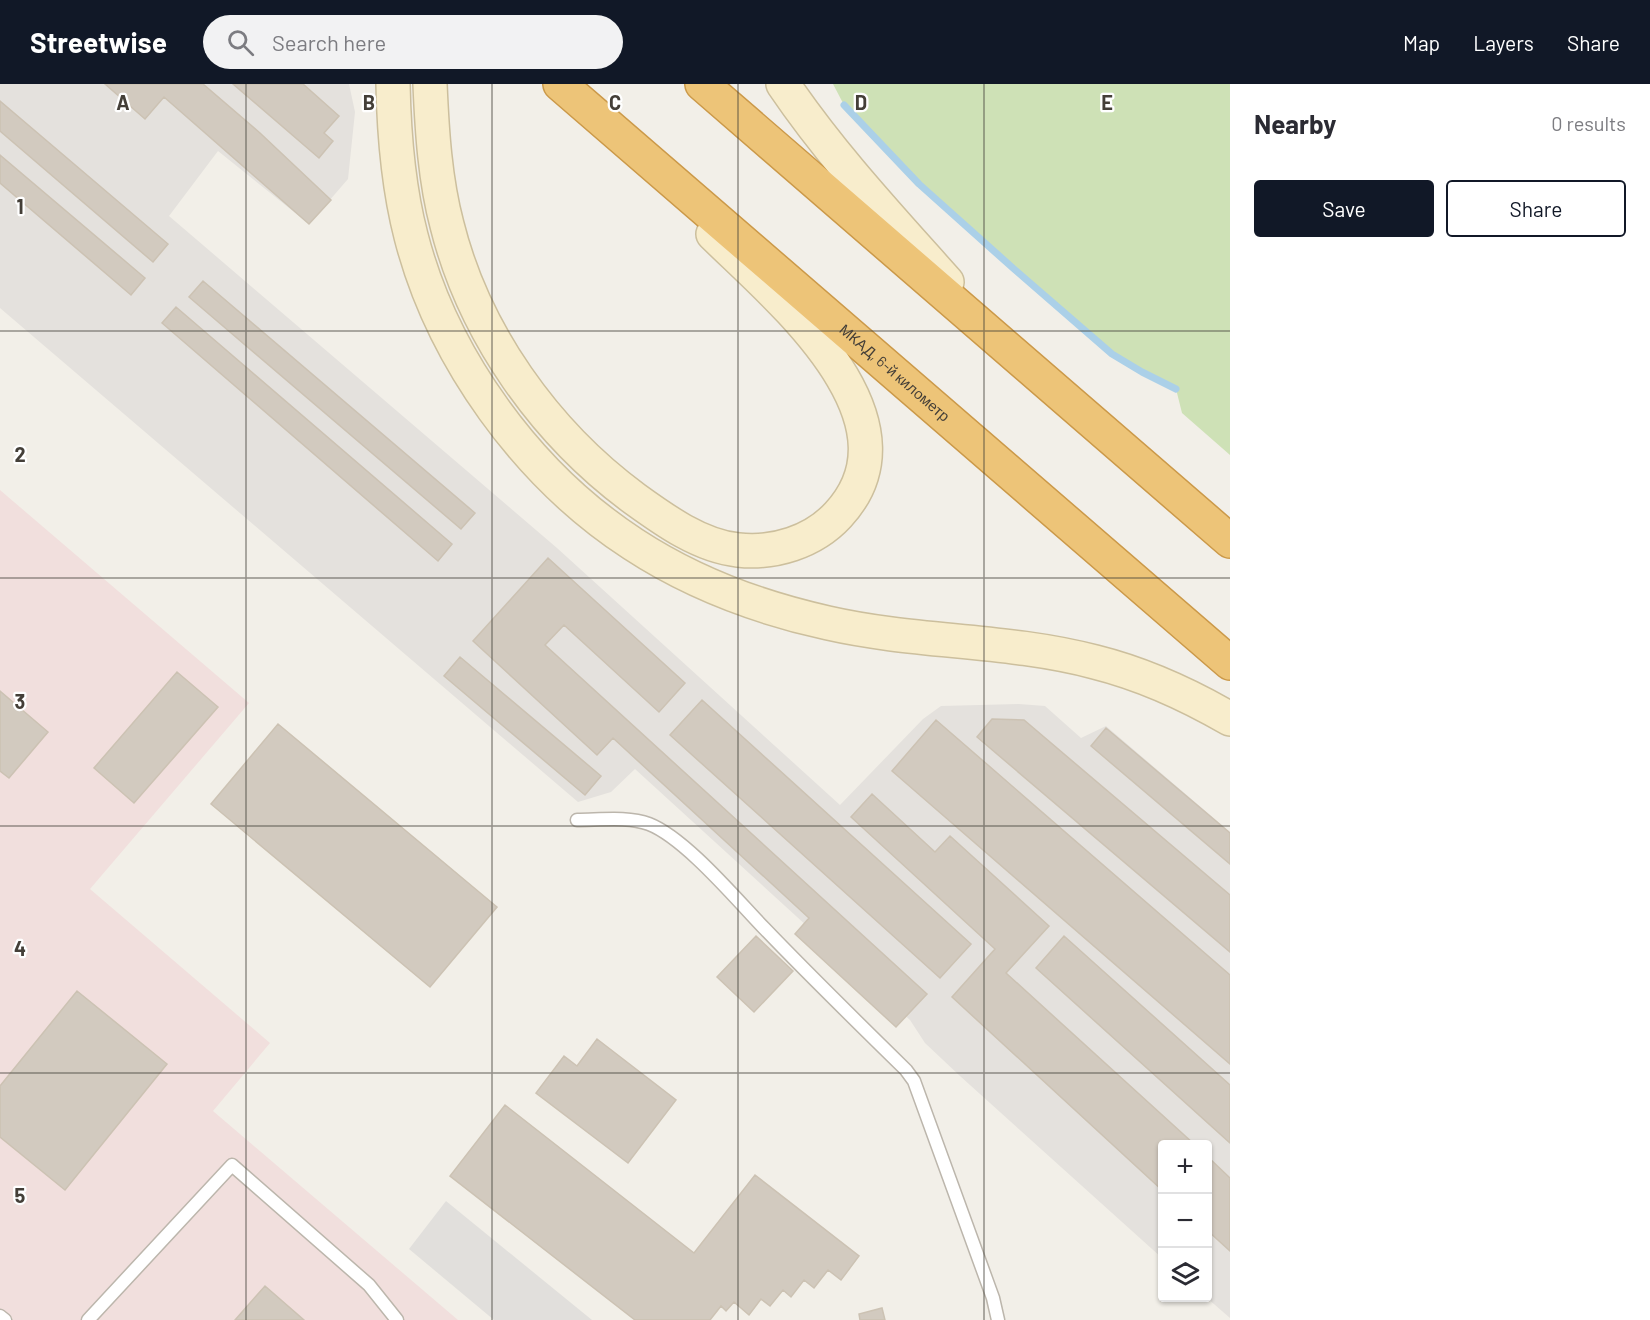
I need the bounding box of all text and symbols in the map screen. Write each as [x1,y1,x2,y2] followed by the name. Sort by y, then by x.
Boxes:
[203,15,623,69] search box
[30,25,167,59] text: Streetwise
[224,26,257,59] icon: search
[272,29,386,55] text: Search here
[1403,30,1440,55] text: Map
[1473,30,1534,55] text: Layers
[1567,30,1620,55] text: Share
[116,90,130,114] text: A
[363,90,375,114] text: B
[609,90,621,114] text: C
[855,90,867,114] text: D
[1101,90,1113,114] text: E
[1254,108,1336,139] text: Nearby
[1551,111,1626,135] text: 0 results
[1254,180,1434,237] button: Save
[1446,180,1626,237] button: Share
[16,194,24,218] text: 1
[836,320,954,425] street label: МКАД, 6-й километр
[14,442,26,466] text: 2
[15,689,25,713] text: 3
[14,936,26,960] text: 4
[1158,1140,1212,1302] map controls
[1158,1140,1212,1194] button: +
[15,1183,26,1207] text: 5
[1158,1194,1212,1248] button: −
[1158,1248,1212,1302] button: layers

